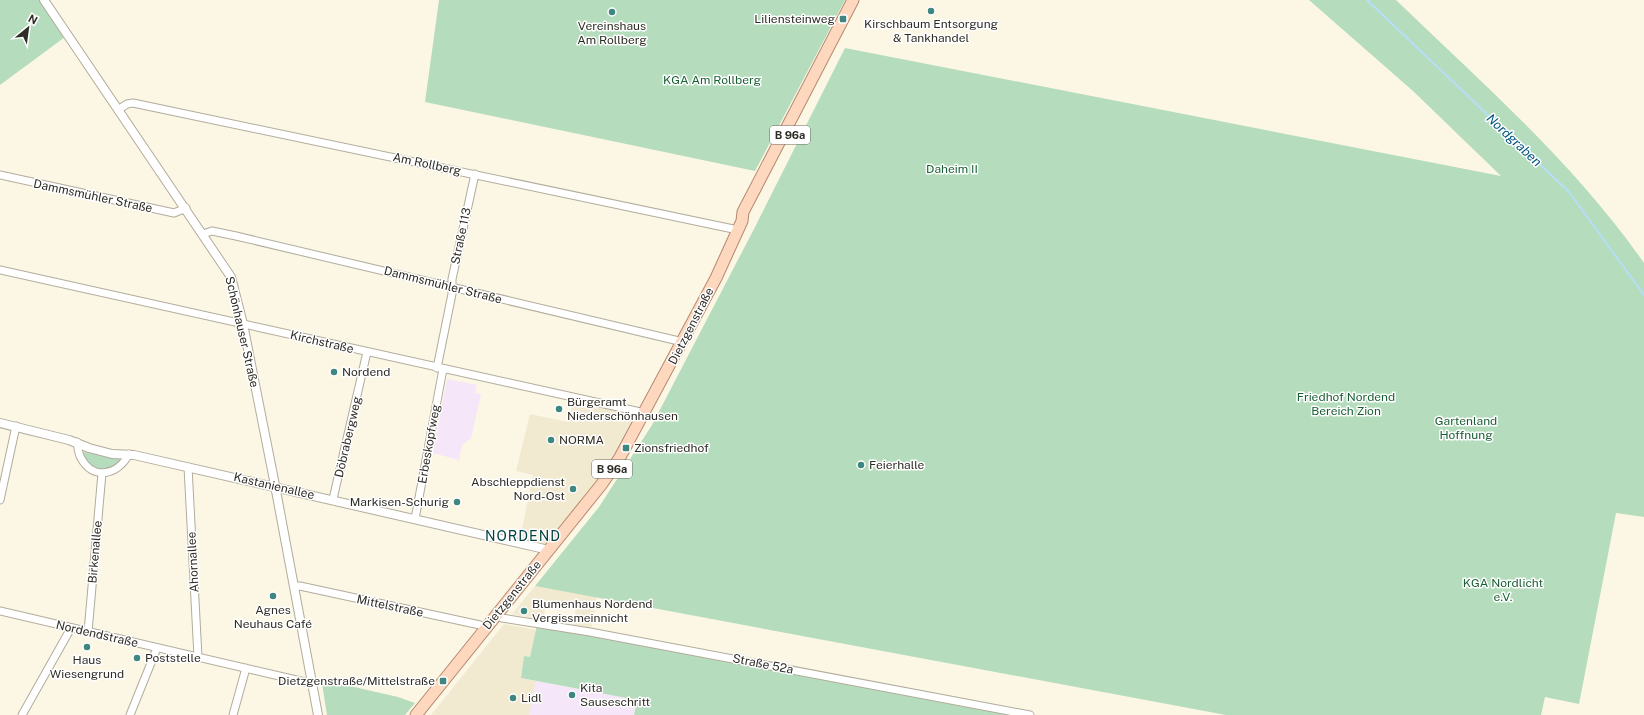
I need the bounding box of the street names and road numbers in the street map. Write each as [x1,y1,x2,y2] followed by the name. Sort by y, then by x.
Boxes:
[770,126,810,144] road number: B 96a
[392,150,462,178] street label: Am Rollberg
[32,177,154,215] street label: Dammsmühler Straße
[448,206,474,266] street label: Straße 113
[382,264,504,307] street label: Dammsmühler Straße
[222,275,262,389] street label: Schönhauser Straße
[666,285,717,367] street label: Dietzgenstraße
[289,328,355,356] street label: Kirchstraße
[332,395,364,479] street label: Döbrabergweg
[415,403,443,485] street label: Erbeskopfweg
[592,460,632,478] road number: B 96a
[232,470,316,502] street label: Kastanienallee
[85,520,105,584] street label: Birkenallee
[184,531,202,593] street label: Ahornallee
[480,558,544,632] street label: Dietzgenstraße
[355,592,425,620] street label: Mittelstraße
[55,618,140,650] street label: Nordendstraße
[731,651,795,677] street label: Straße 52a

